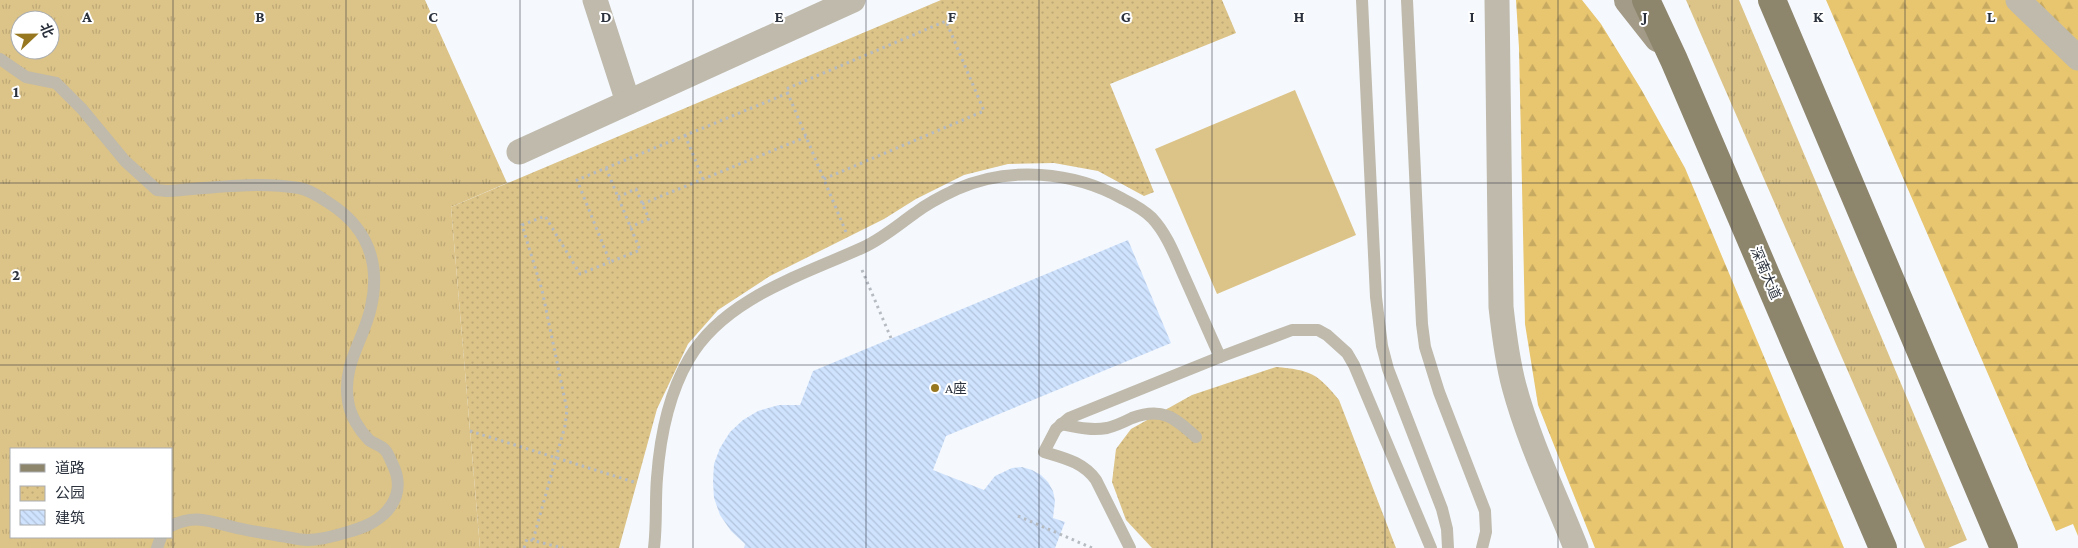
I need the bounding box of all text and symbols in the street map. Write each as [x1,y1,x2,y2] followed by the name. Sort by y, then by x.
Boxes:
[81,8,92,25] text: A
[255,8,265,25] text: B
[428,8,438,25] text: C
[600,8,612,25] text: D
[774,8,784,25] text: E
[948,8,957,25] text: F
[1121,8,1131,25] text: G
[1294,8,1305,25] text: H
[1469,8,1475,25] text: I
[1640,8,1648,25] text: J
[1813,8,1824,25] text: K
[1987,8,1996,25] text: L
[10,10,60,60] north arrow
[37,21,57,40] text: 北
[13,83,19,100] text: 1
[1748,244,1784,302] street label: 深南大道
[12,266,20,283] text: 2
[945,380,967,396] place label: A座
[929,382,941,394] marker: A座
[10,448,172,538] legend
[55,460,85,476] text: 道路
[55,485,85,501] text: 公园
[55,510,85,526] text: 建筑

